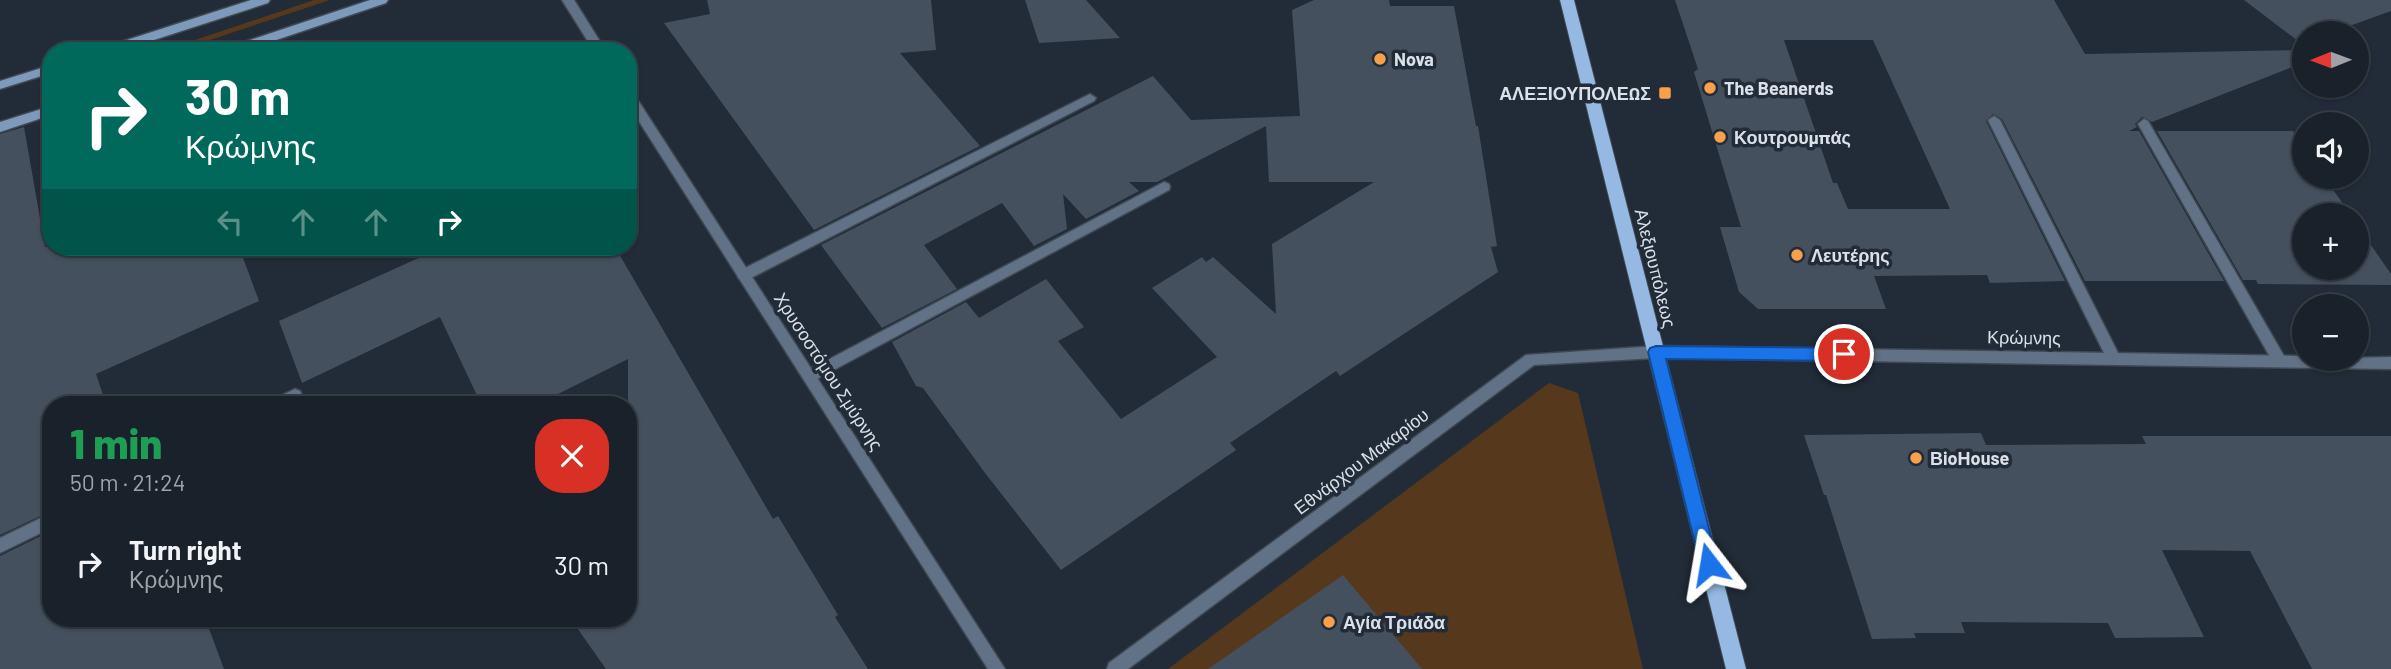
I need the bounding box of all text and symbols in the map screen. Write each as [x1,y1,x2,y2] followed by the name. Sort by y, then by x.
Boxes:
[2292,21,2370,98] north arrow
[2292,21,2369,371] map controls
[1394,48,1434,70] place label: Nova
[1372,51,1388,67] marker: Nova
[185,66,290,125] text: 30 m
[70,70,161,161] icon: right
[1724,77,1834,99] place label: The Beanerds
[1702,80,1718,96] marker: The Beanerds
[1499,82,1651,104] place label: ΑΛΕΞΙΟΥΠΟΛΕΩΣ
[1657,85,1673,101] marker: ΑΛΕΞΙΟΥΠΟΛΕΩΣ
[2292,112,2369,189] button: sound
[185,126,316,164] text: Κρώμνης
[1734,126,1851,148] place label: Κουτρουμπάς
[1712,129,1728,145] marker: Κουτρουμπάς
[211,203,249,241] icon: left
[284,203,322,241] icon: ahead
[357,203,395,241] icon: ahead
[430,203,468,241] icon: right
[2292,203,2369,280] button: +
[1631,206,1682,330] street label: Αλεξιουπόλεως
[1811,244,1890,266] place label: Λευτέρης
[1789,247,1805,263] marker: Λευτέρης
[770,288,888,454] street label: Χρυσοστόμου Σμύρνης
[2292,294,2369,371] button: −
[1814,324,1874,384] pin
[1987,325,2061,349] street label: Κρώμνης
[1825,335,1863,373] icon: arrive
[1289,403,1433,519] street label: Εθνάρχου Μακαρίου
[70,417,162,467] text: 1 min
[535,419,609,493] button: close
[1930,447,2009,469] place label: ΒioΗouse
[1908,450,1924,466] marker: ΒioΗouse
[70,468,185,496] text: 50 m · 21:24
[1672,527,1746,601] position arrow
[129,534,242,565] text: Turn right
[70,545,108,583] icon: right
[554,549,609,580] text: 30 m
[129,565,223,593] text: Κρώμνης
[1343,611,1445,633] place label: Αγία Τριάδα
[1321,614,1337,630] marker: Αγία Τριάδα

